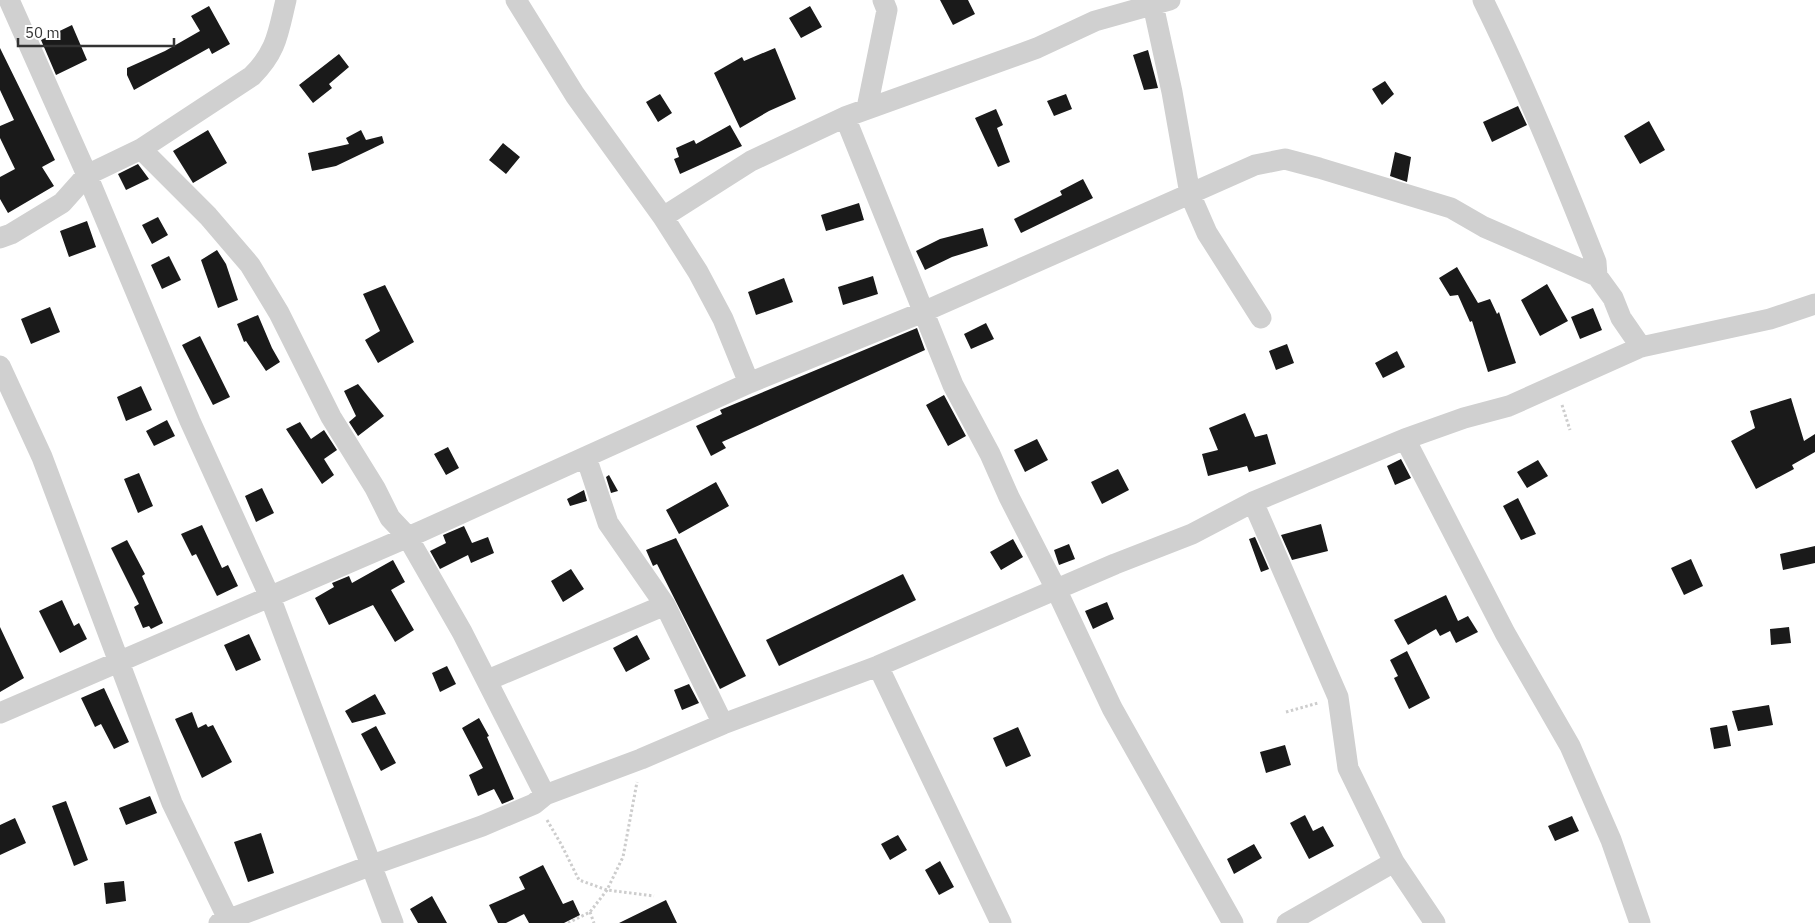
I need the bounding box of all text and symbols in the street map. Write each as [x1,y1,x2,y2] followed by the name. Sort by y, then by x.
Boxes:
[18,15,174,47] scale bar
[25,23,60,42] text: 50 m

